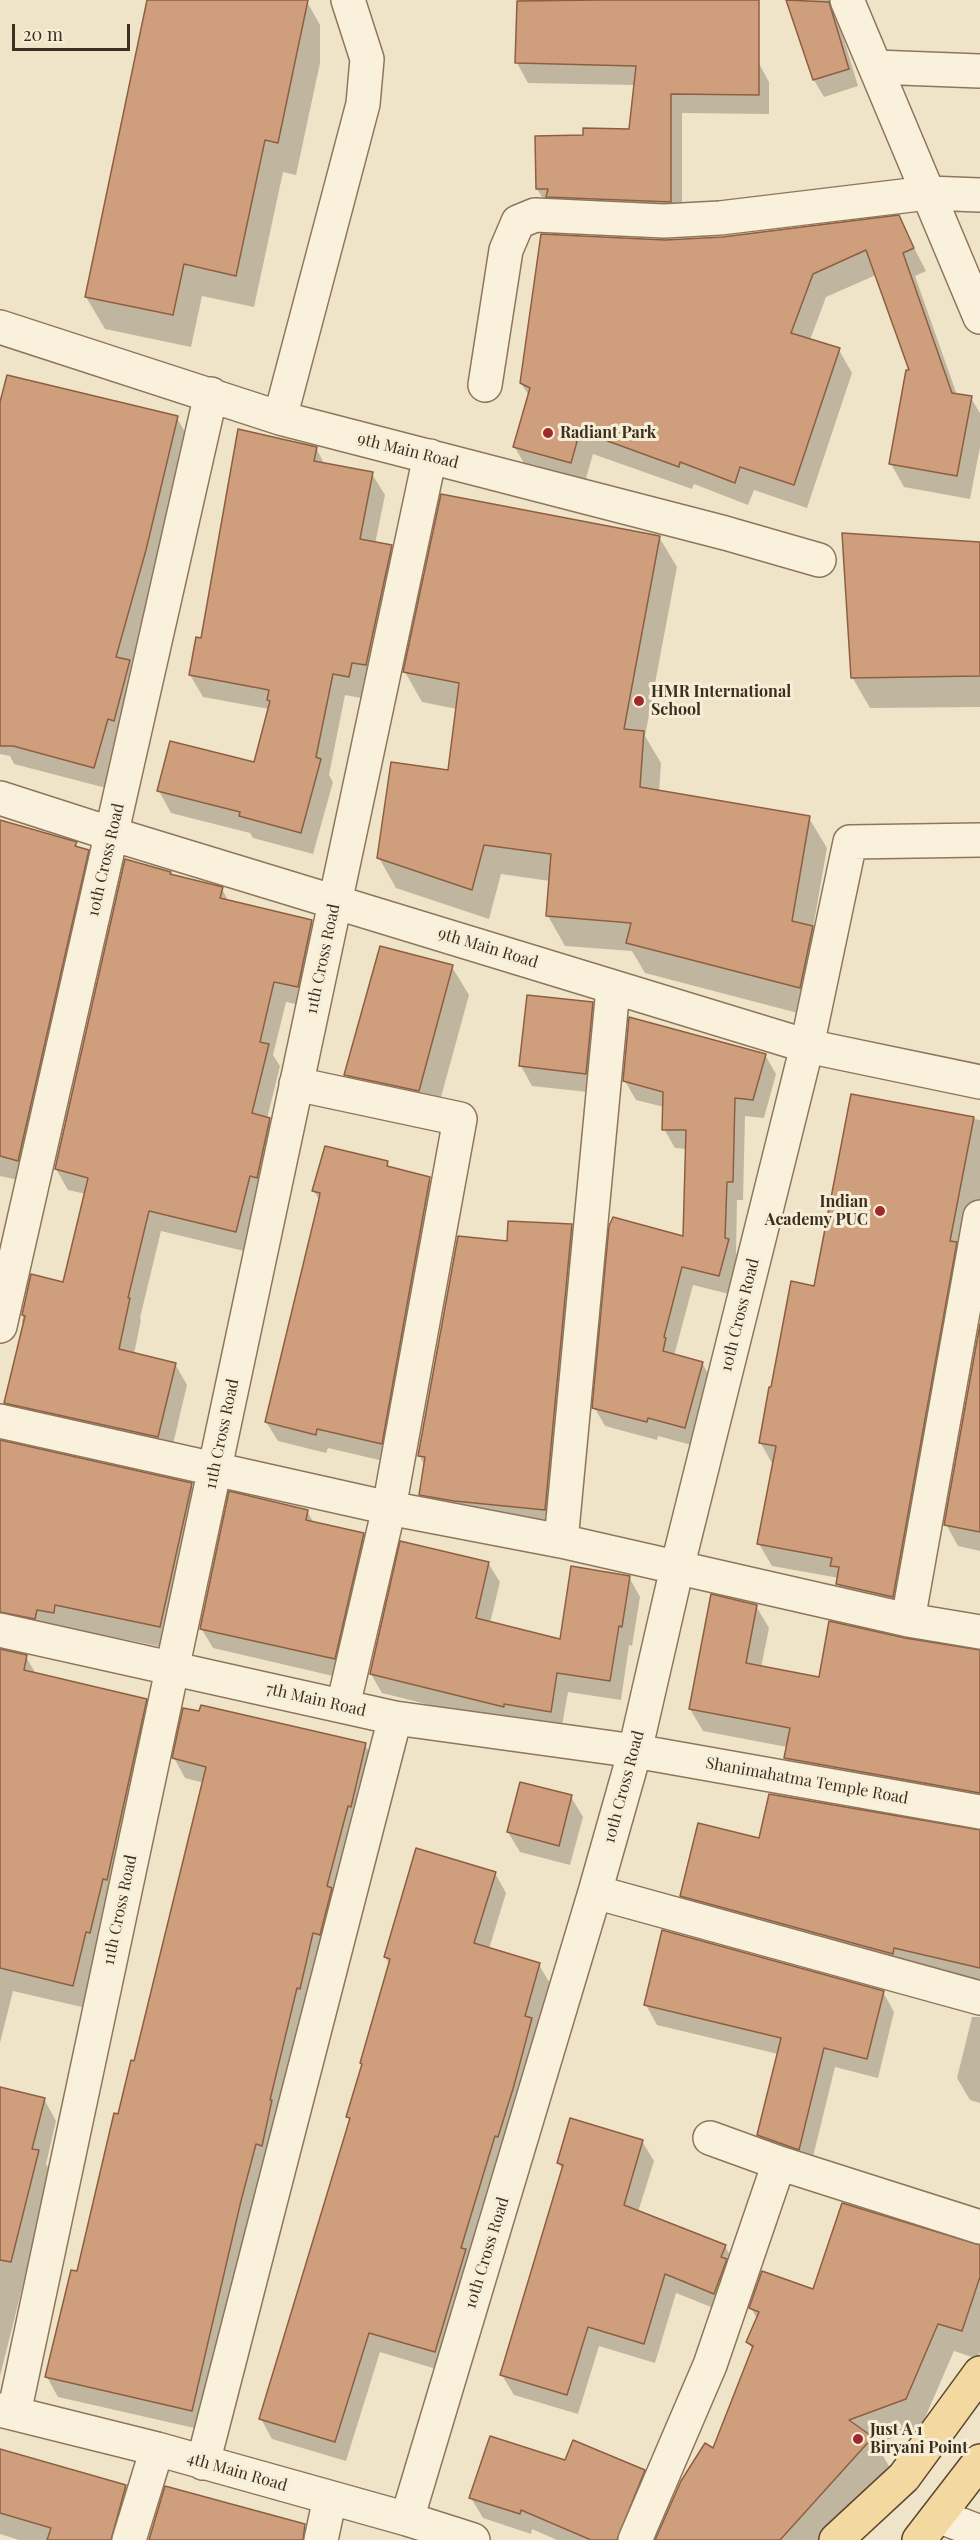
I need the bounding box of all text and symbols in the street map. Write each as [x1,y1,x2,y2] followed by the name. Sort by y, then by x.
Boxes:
[15,12,134,50] scale bar
[23,22,63,46] text: 20 m
[560,423,656,443] place label: Radiant Park
[541,426,555,440] marker: Radiant Park
[355,429,461,473] street label: 9th Main Road
[651,682,791,720] place label: HMR International School
[632,694,646,708] marker: HMR International School
[84,801,128,919] street label: 10th Cross Road
[302,902,344,1016] street label: 11th Cross Road
[436,924,540,972] street label: 9th Main Road
[765,1192,868,1230] place label: Indian Academy PUC
[873,1204,887,1218] marker: Indian Academy PUC
[717,1256,763,1374] street label: 10th Cross Road
[201,1377,243,1491] street label: 11th Cross Road
[264,1679,368,1721] street label: 7th Main Road
[600,1729,648,1845] street label: 10th Cross Road
[704,1754,910,1808] street label: Shanimahatma Temple Road
[99,1853,141,1967] street label: 11th Cross Road
[461,2195,513,2311] street label: 10th Cross Road
[870,2420,968,2458] place label: Just A 1 Biryani Point
[851,2432,865,2446] marker: Just A 1 Biryani Point
[185,2449,289,2495] street label: 4th Main Road

